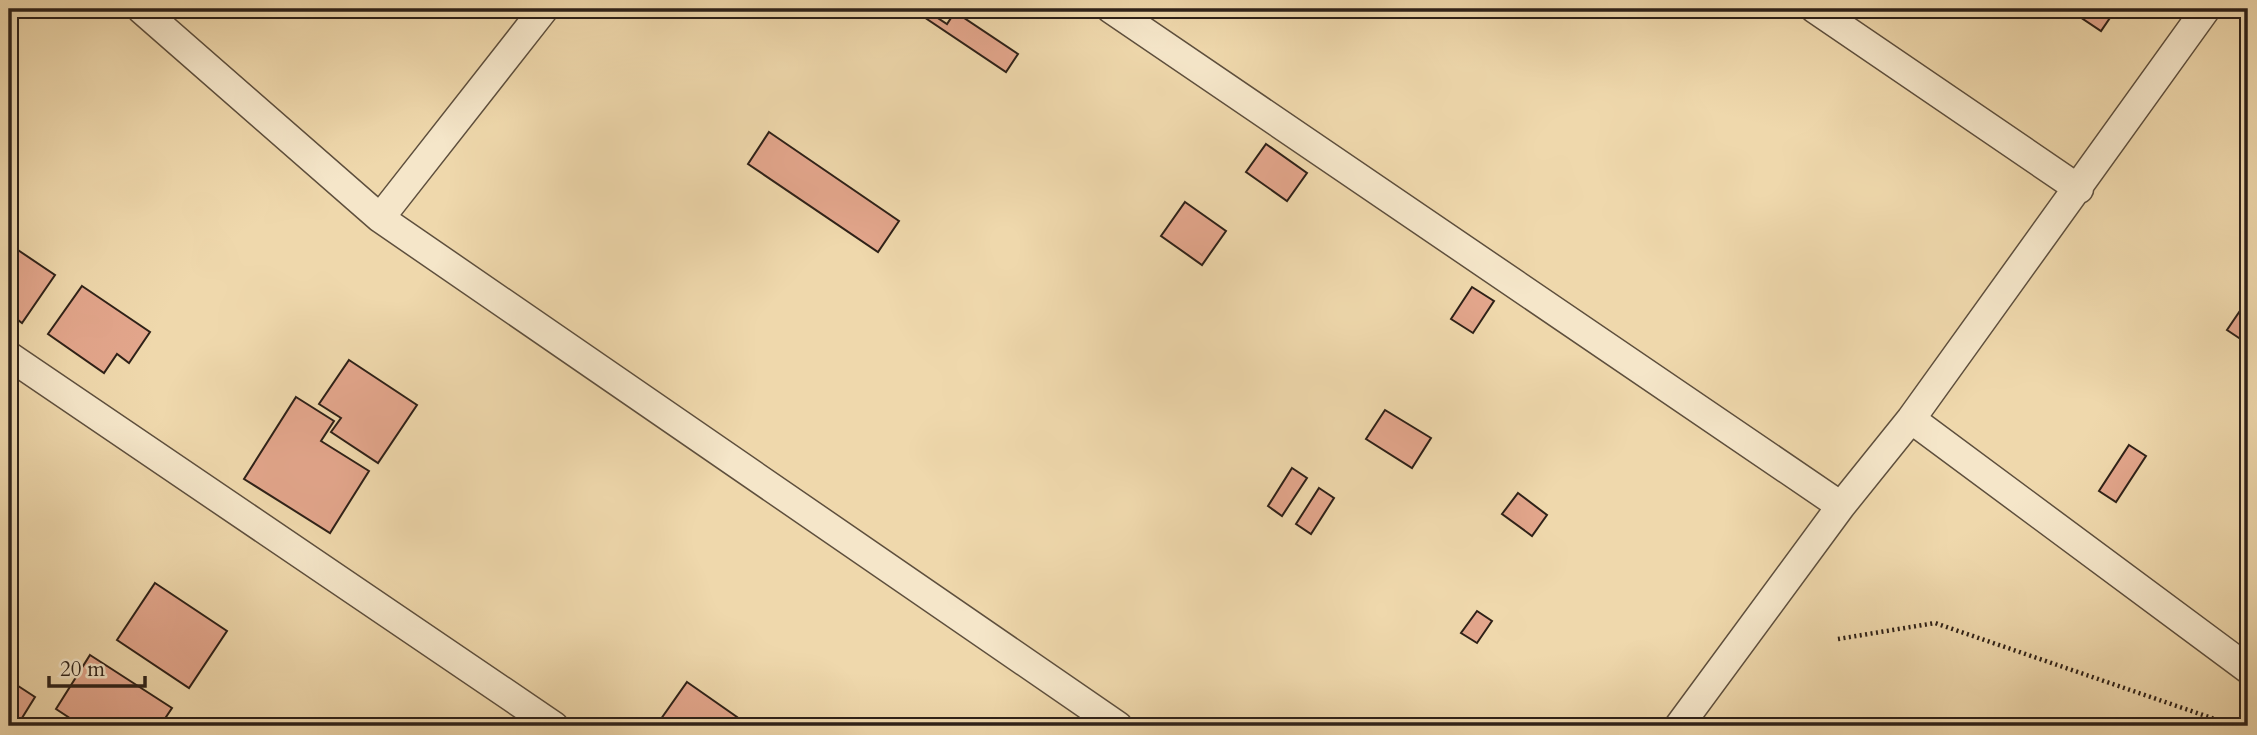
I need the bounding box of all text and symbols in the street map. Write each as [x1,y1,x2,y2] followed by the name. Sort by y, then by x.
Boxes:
[49,644,145,688] scale bar
[60,655,105,684] text: 20 m

